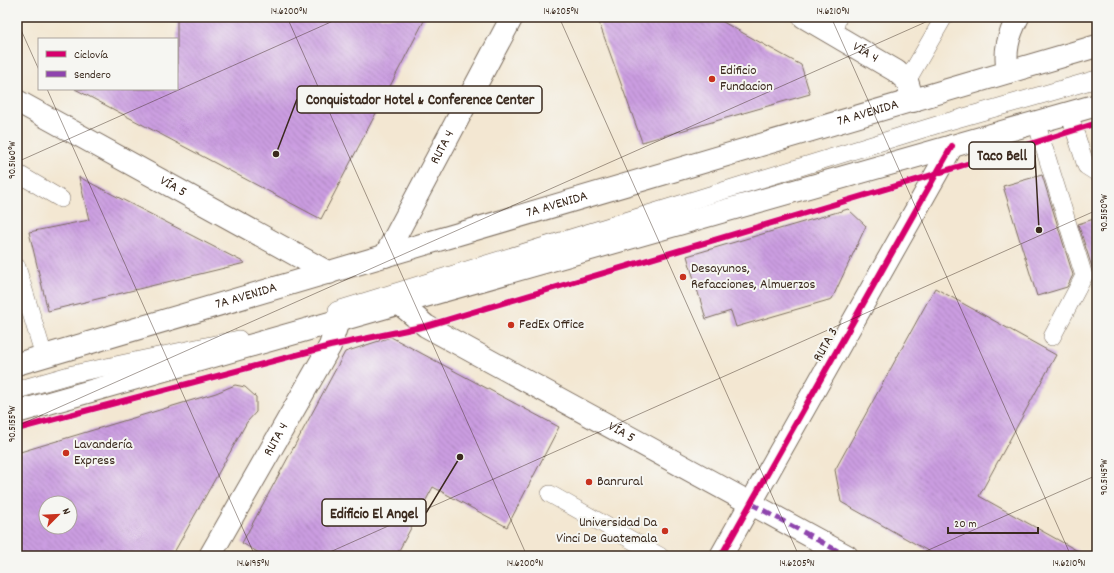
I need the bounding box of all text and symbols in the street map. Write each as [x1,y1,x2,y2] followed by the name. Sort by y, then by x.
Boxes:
[271,5,307,19] text: 14.6200°N
[543,5,579,19] text: 14.6205°N
[816,5,850,19] text: 14.6210°N
[848,37,882,68] street label: VÍA 4
[38,38,178,90] legend
[74,47,108,64] text: Ciclovía
[720,61,773,97] place label: Edificio Fundacion
[74,67,111,84] text: Sendero
[707,74,717,84] marker: Edificio Fundacion
[297,86,542,113] callout: Conquistador Hotel & Conference Center
[306,90,535,112] text: Conquistador Hotel & Conference Center
[835,95,901,132] street label: 7A AVENIDA
[425,127,460,168] street label: RUTA 4
[6,141,20,179] text: 90.5160°W
[969,142,1035,169] callout: Taco Bell
[977,146,1027,168] text: Taco Bell
[156,171,190,202] street label: VÍA 5
[524,186,591,223] street label: 7A AVENIDA
[1098,194,1112,232] text: 90.5150°W
[691,259,815,295] place label: Desayunos, Refacciones, Almuerzos
[678,272,688,282] marker: Desayunos, Refacciones, Almuerzos
[213,278,280,315] street label: 7A AVENIDA
[519,315,584,335] place label: FedEx Office
[506,320,516,330] marker: FedEx Office
[808,324,844,366] street label: RUTA 3
[6,405,20,442] text: 90.5155°W
[604,417,638,448] street label: VÍA 5
[259,419,294,460] street label: RUTA 4
[74,435,133,471] place label: Lavandería Express
[61,448,71,458] marker: Lavandería Express
[1098,459,1112,495] text: 90.5145°W
[597,472,644,492] place label: Banrural
[584,477,594,487] marker: Banrural
[38,495,78,535] north arrow
[322,499,426,526] callout: Edificio El Angel
[330,504,418,526] text: Edificio El Angel
[57,506,74,518] text: N
[948,509,1038,535] scale bar
[556,513,657,549] place label: Universidad Da Vinci De Guatemala
[954,516,977,533] text: 20 m
[660,526,670,536] marker: Universidad Da Vinci De Guatemala
[237,557,269,571] text: 14.6195°N
[507,557,543,571] text: 14.6200°N
[779,557,815,571] text: 14.6205°N
[1052,557,1086,571] text: 14.6210°N

